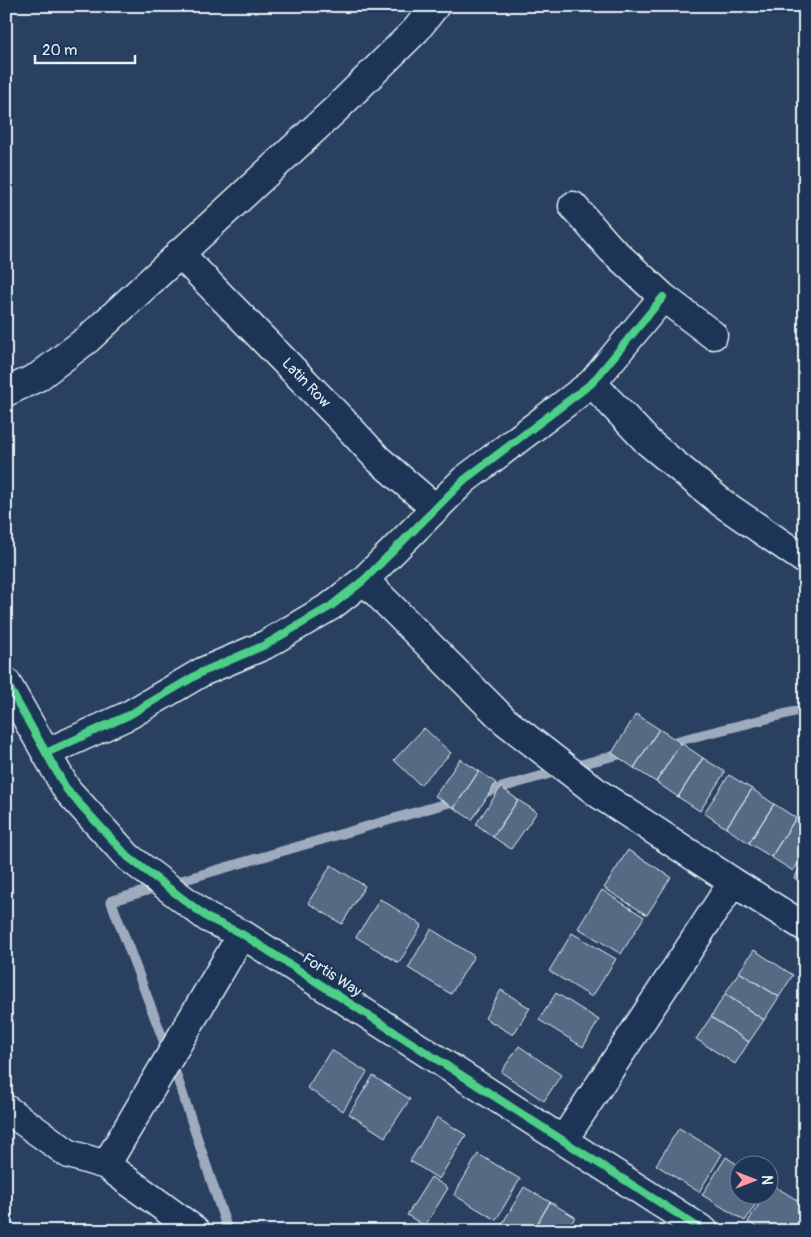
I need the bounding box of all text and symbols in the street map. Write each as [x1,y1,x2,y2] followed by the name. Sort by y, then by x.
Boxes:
[35,32,135,64] scale bar
[42,41,77,60] text: 20 m
[278,354,334,412] street label: Latin Row
[299,949,366,1001] street label: Fortis Way
[728,1154,778,1204] north arrow
[758,1175,775,1185] text: N

